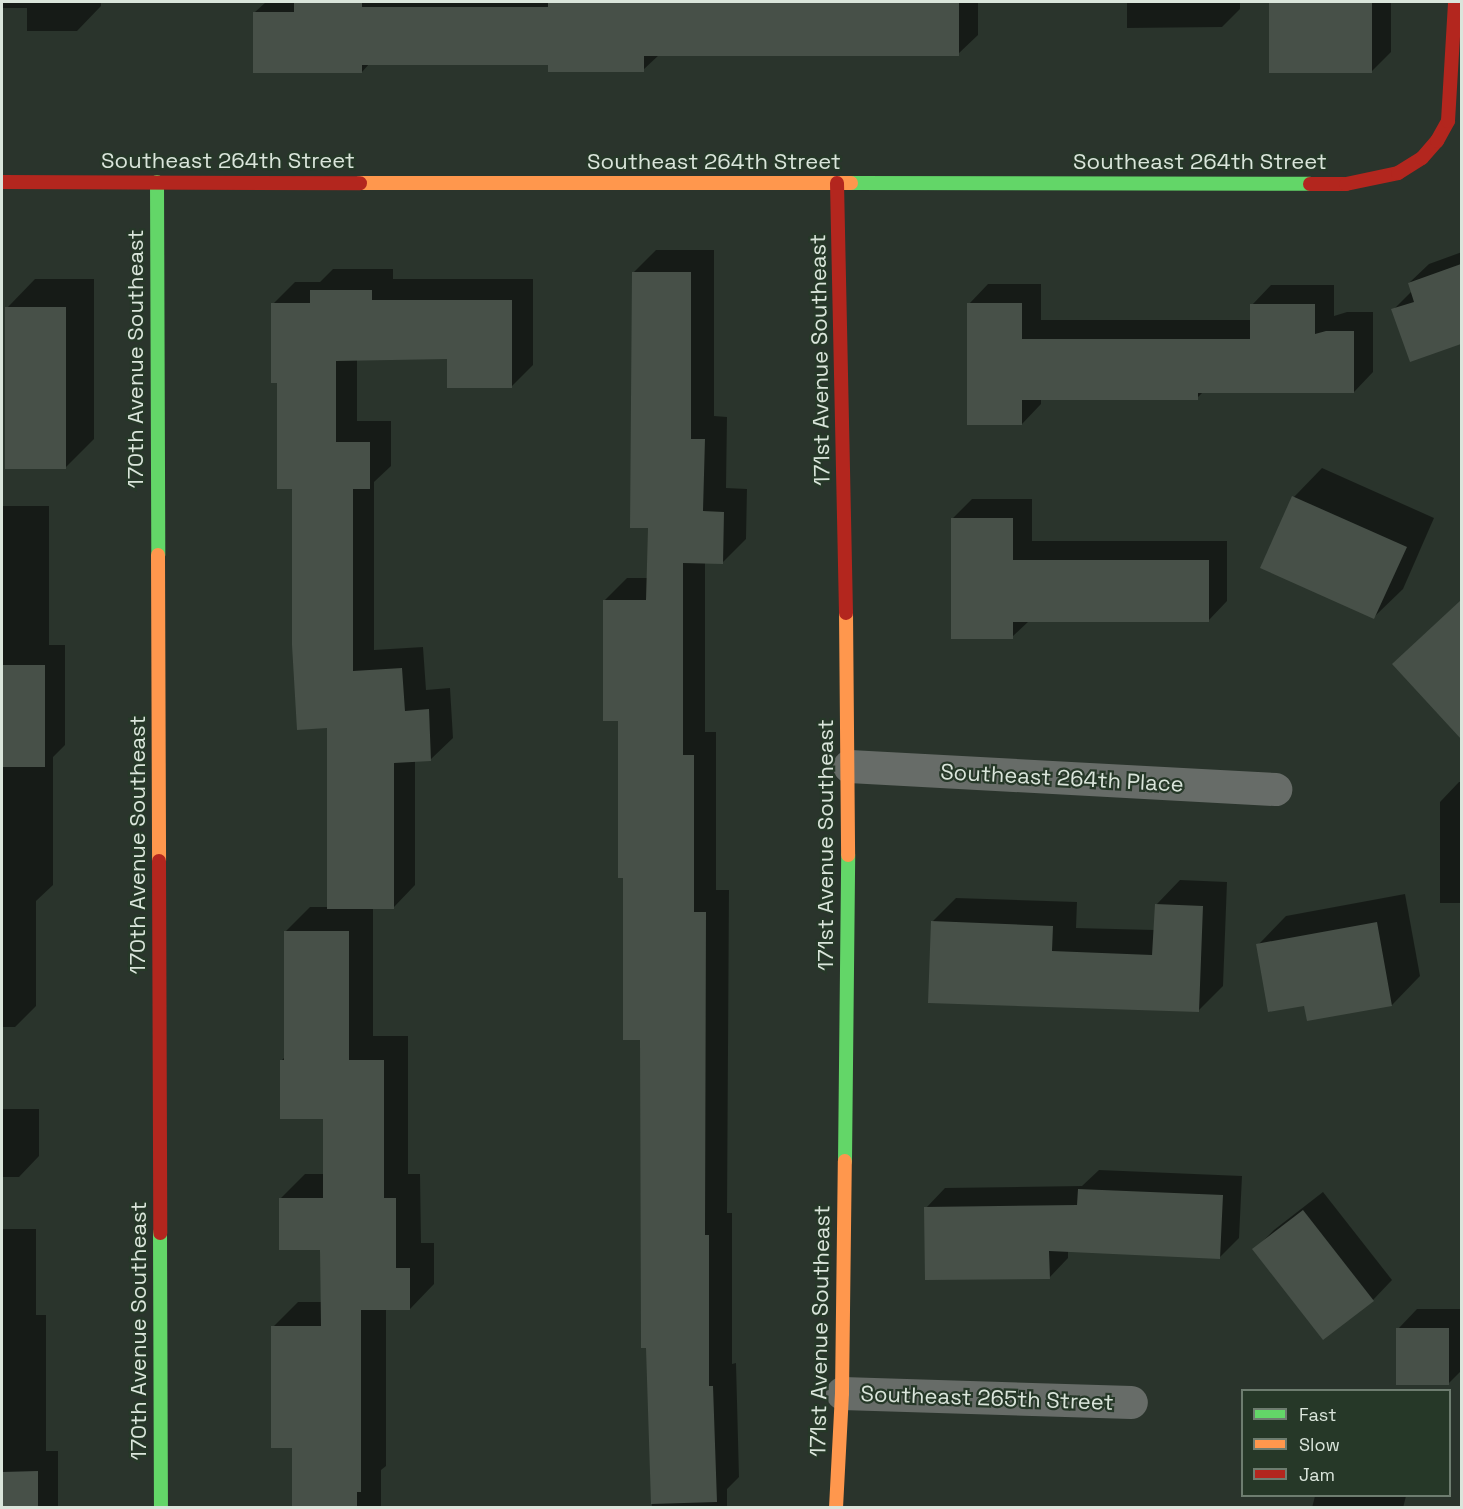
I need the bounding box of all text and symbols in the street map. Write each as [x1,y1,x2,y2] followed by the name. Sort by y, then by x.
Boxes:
[101,148,355,174] street label: Southeast 264th Street
[587,149,841,175] street label: Southeast 264th Street
[1073,149,1327,175] street label: Southeast 264th Street
[123,229,149,489] street label: 170th Avenue Southeast
[805,234,835,486] street label: 171st Avenue Southeast
[125,715,151,975] street label: 170th Avenue Southeast
[813,719,839,971] street label: 171st Avenue Southeast
[940,758,1184,798] street label: Southeast 264th Place
[126,1201,152,1461] street label: 170th Avenue Southeast
[805,1205,835,1457] street label: 171st Avenue Southeast
[860,1380,1114,1416] street label: Southeast 265th Street
[1241,1389,1451,1497] legend
[1299,1403,1336,1426] text: Fast
[1299,1433,1340,1456] text: Slow
[1299,1463,1335,1486] text: Jam

